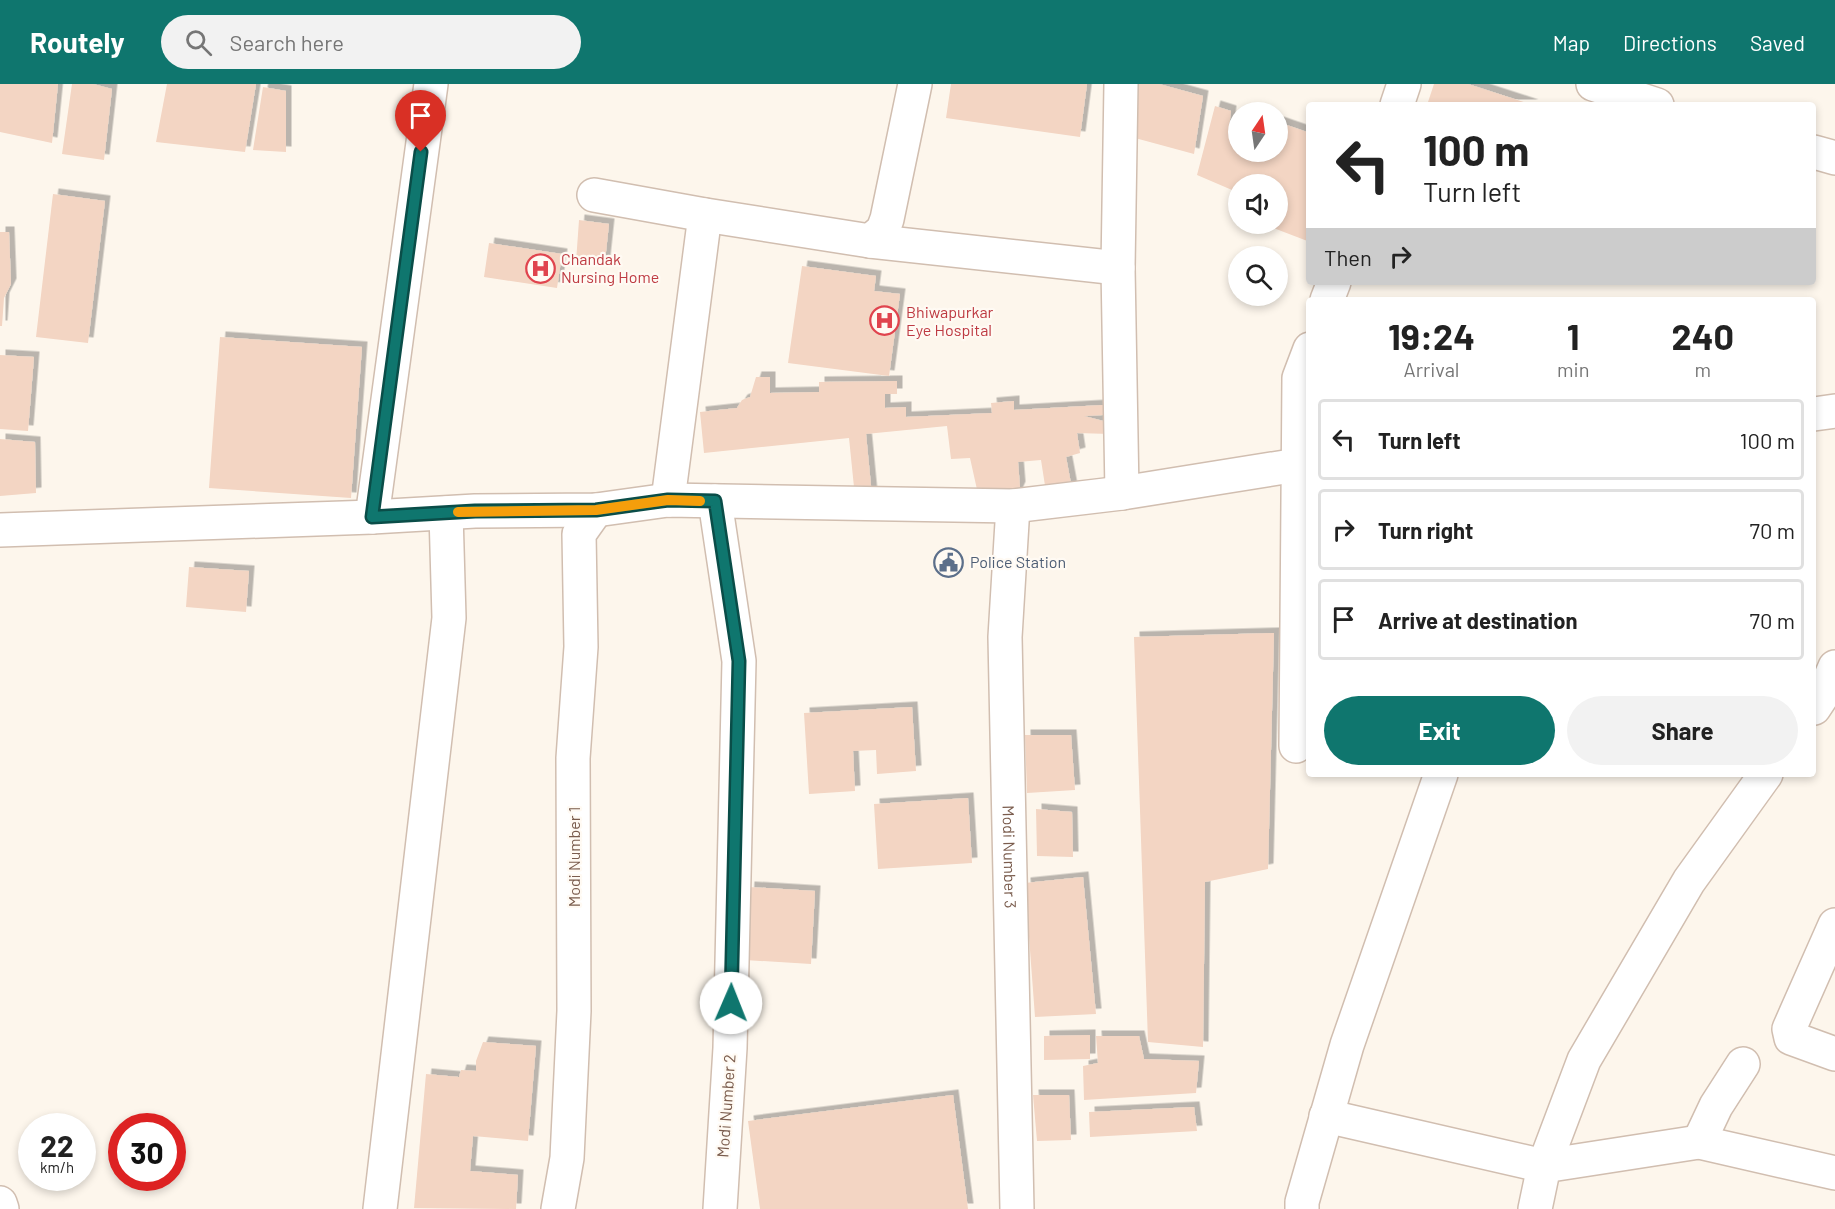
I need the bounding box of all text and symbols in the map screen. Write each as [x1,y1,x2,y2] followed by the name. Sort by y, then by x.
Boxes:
[161,15,581,69] search box
[30,25,125,59] text: Routely
[182,26,215,59] icon: search
[230,29,344,55] text: Search here
[1553,30,1590,55] text: Map
[1623,30,1717,55] text: Directions
[1750,30,1805,55] text: Saved
[395,90,446,152] pin
[404,99,437,132] icon: arrive
[1228,102,1288,162] north arrow
[1228,102,1288,306] map controls
[1423,124,1529,174] text: 100 m
[1324,126,1402,204] icon: left
[1228,174,1288,234] button: sound
[1423,175,1521,207] text: Turn left
[1384,240,1417,273] icon: right
[1324,244,1372,270] text: Then
[1228,246,1288,306] button: search
[561,249,659,286] place label: Chandak Nursing Home
[524,252,556,284] hospital icon: Chandak Nursing Home
[906,302,994,339] place label: Bhiwapurkar Eye Hospital
[869,305,901,337] hospital icon: Bhiwapurkar Eye Hospital
[1388,314,1475,357] text: 19:24
[1567,314,1580,357] text: 1
[1671,314,1734,357] text: 240
[1404,357,1459,381] text: Arrival
[1557,357,1589,381] text: min
[1694,357,1711,381] text: m
[1327,423,1360,456] icon: left
[1378,427,1461,453] text: Turn left
[1740,427,1795,453] text: 100 m
[1327,513,1360,546] icon: right
[1378,517,1473,543] text: Turn right
[1750,517,1795,543] text: 70 m
[933,546,965,578] public building icon: Police Station
[970,552,1066,571] place label: Police Station
[1327,603,1360,636] icon: arrive
[1378,607,1577,633] text: Arrive at destination
[1750,607,1795,633] text: 70 m
[1324,696,1555,765] button: Exit
[1567,696,1798,765] button: Share
[1000,805,1021,909] street label: Modi Number 3
[564,807,583,907] street label: Modi Number 1
[699,971,763,1035] position arrow
[712,1054,739,1158] street label: Modi Number 2
[108,1113,186,1191] speed limit sign: 30
[40,1127,74,1163] text: 22
[40,1158,74,1176] text: km/h

